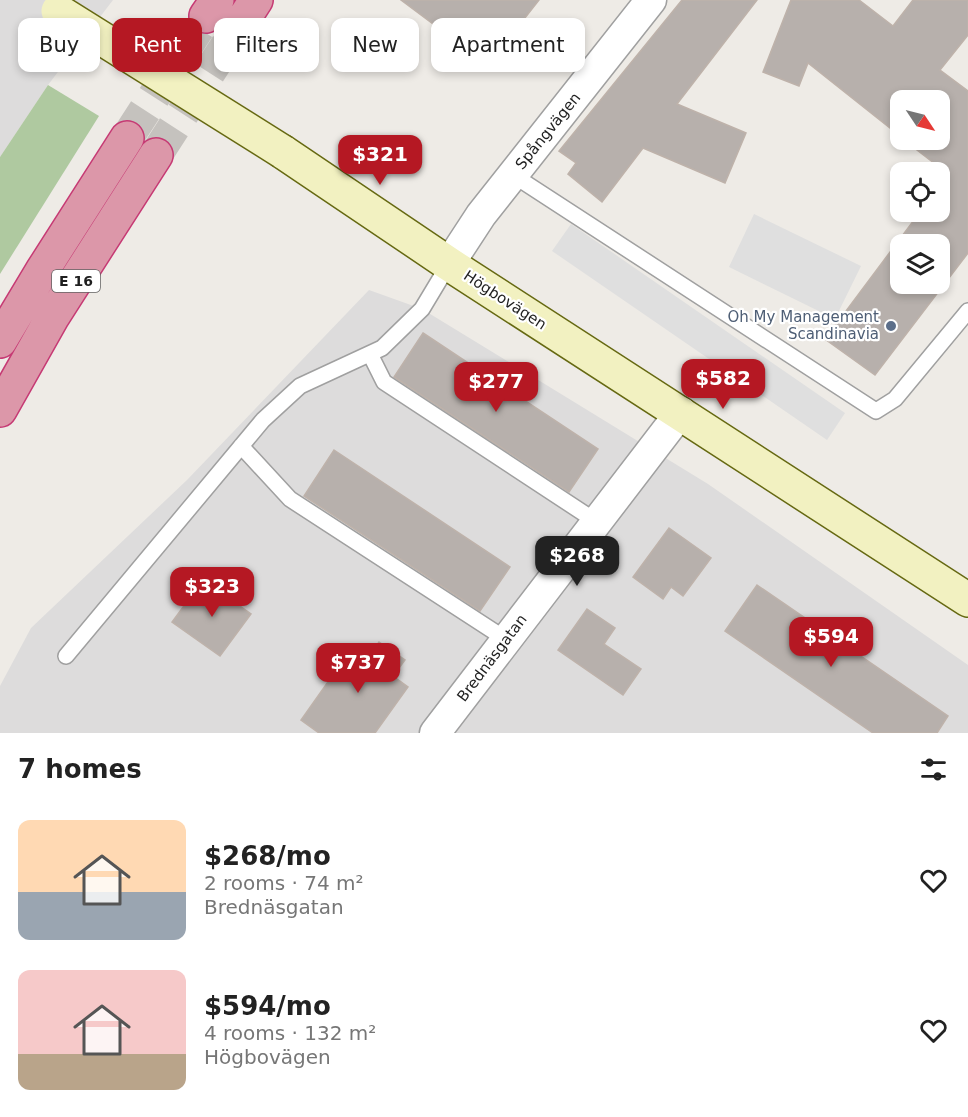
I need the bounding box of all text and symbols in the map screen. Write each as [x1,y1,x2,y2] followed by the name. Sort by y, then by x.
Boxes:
[18,18,100,72] chip: Buy
[112,18,202,72] chip: Rent
[214,18,319,72] chip: Filters
[331,18,419,72] chip: New
[431,18,585,72] chip: Apartment
[512,89,584,173] street label: Spångvägen
[890,90,950,150] north arrow
[890,90,950,294] map controls
[344,135,416,186] pin: $321
[352,142,408,166] text: $321
[890,162,950,222] button: locate
[890,234,950,294] button: layers
[460,267,550,333] street label: Högbovägen
[52,270,100,292] road number: E 16
[728,308,879,343] place label: Oh My Management Scandinavia
[884,319,898,333] marker: Oh My Management Scandinavia
[687,359,759,410] pin: $582
[460,362,532,413] pin: $277
[695,366,751,390] text: $582
[468,369,524,393] text: $277
[541,536,613,587] pin: $268
[549,543,605,567] text: $268
[176,567,248,618] pin: $323
[184,574,240,598] text: $323
[453,611,531,705] street label: Brednäsgatan
[795,617,867,668] pin: $594
[803,624,859,648] text: $594
[322,643,394,694] pin: $737
[330,650,386,674] text: $737
[917,753,950,786] icon: filters
[18,754,142,784] text: 7 homes
[204,841,331,871] text: $268/mo
[66,844,138,916] icon: home
[917,864,950,897] icon: heart
[204,871,364,895] text: 2 rooms · 74 m²
[204,895,344,919] text: Brednäsgatan
[204,991,331,1021] text: $594/mo
[66,994,138,1066] icon: home
[917,1014,950,1047] icon: heart
[204,1021,376,1045] text: 4 rooms · 132 m²
[204,1045,331,1069] text: Högbovägen

